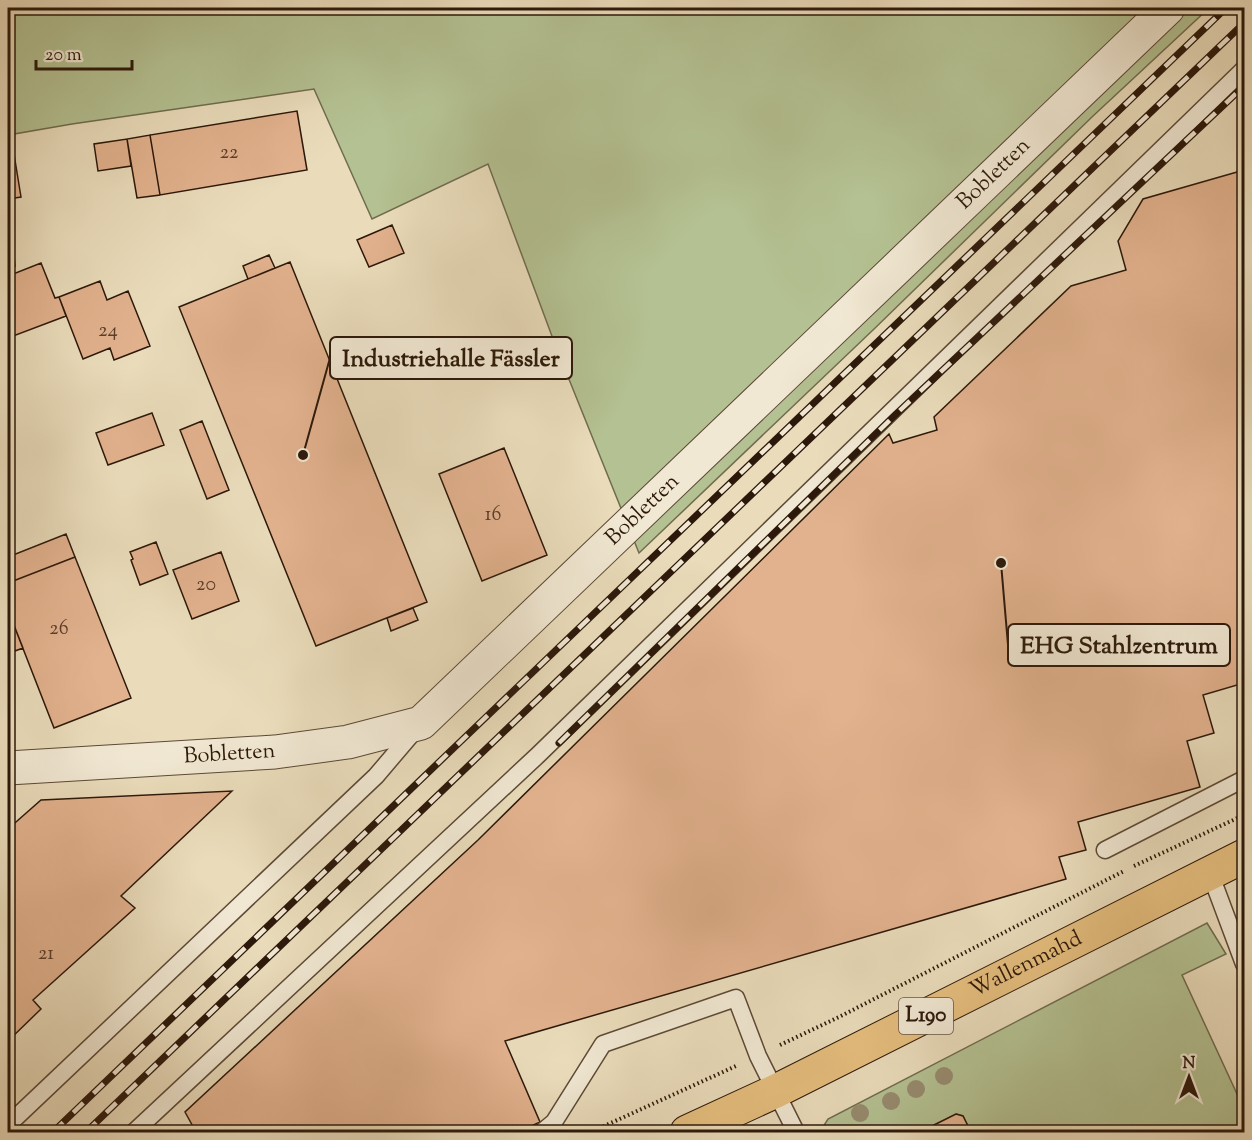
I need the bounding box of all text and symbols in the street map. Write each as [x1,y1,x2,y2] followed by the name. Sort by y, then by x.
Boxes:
[36,33,132,71] scale bar
[45,43,82,69] text: 20 m
[950,131,1039,218] street label: Bobletten
[220,139,238,168] house number: 22
[98,317,118,346] house number: 24
[330,337,572,379] callout: Industriehalle Fässler
[342,343,561,377] text: Industriehalle Fässler
[599,467,687,554] street label: Bobletten
[485,501,501,530] house number: 16
[196,571,216,600] house number: 20
[49,615,69,644] house number: 26
[1008,624,1230,666] callout: EHG Stahlzentrum
[1020,630,1218,664] text: EHG Stahlzentrum
[183,736,277,773] street label: Bobletten
[964,924,1088,1007] street label: Wallenmahd
[38,940,54,969] house number: 21
[899,998,953,1034] road number: L190
[1159,1047,1219,1107] north arrow
[1183,1053,1196,1076] text: N

